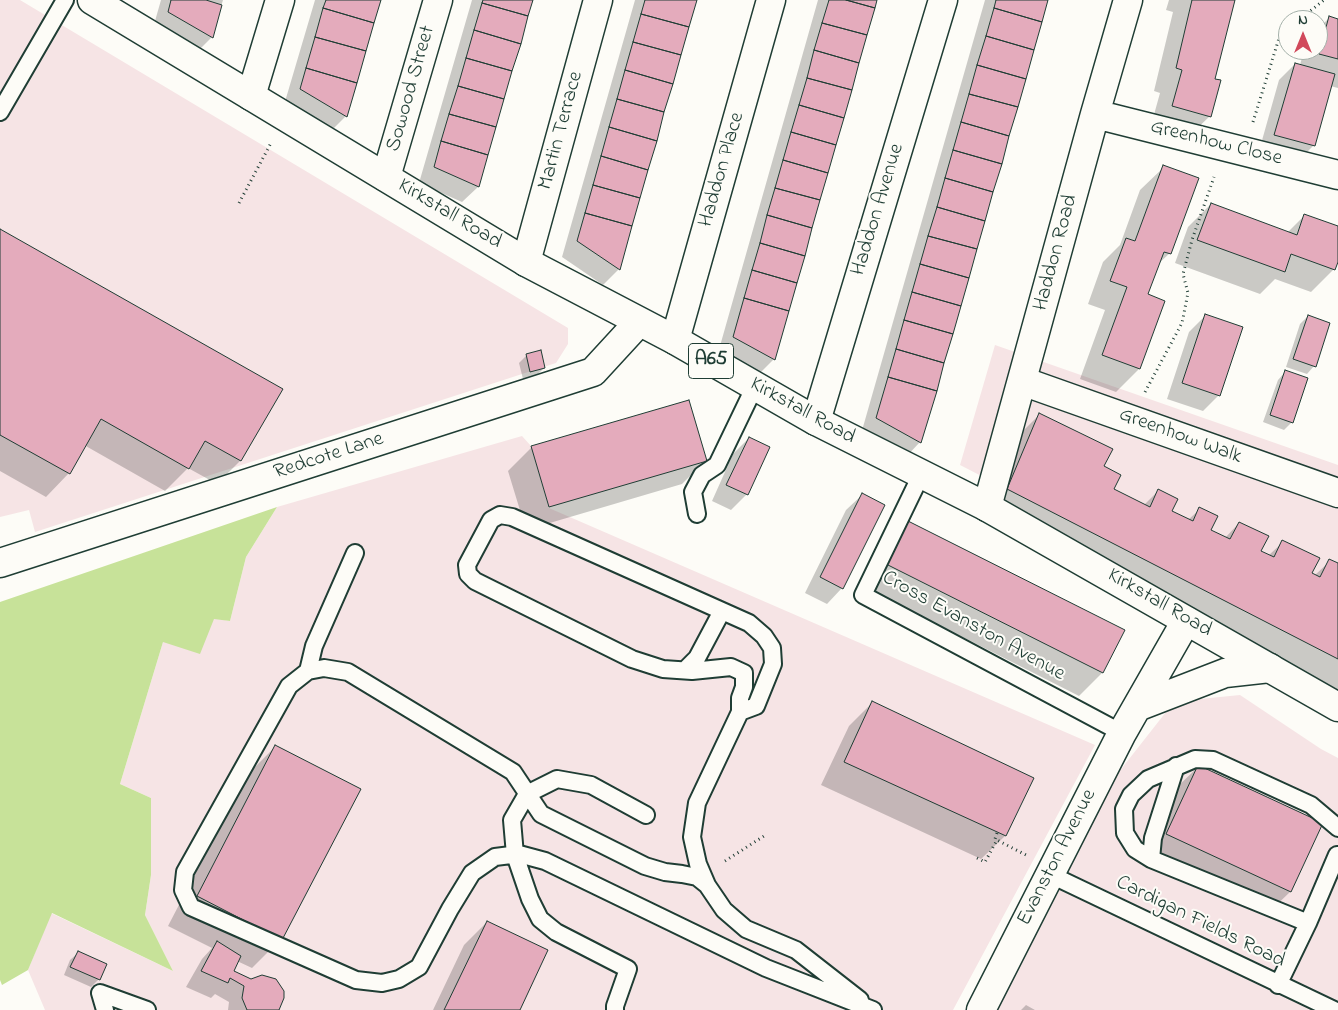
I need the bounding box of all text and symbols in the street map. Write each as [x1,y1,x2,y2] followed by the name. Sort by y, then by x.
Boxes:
[1278,10,1328,60] north arrow
[1298,10,1308,31] text: N
[382,23,442,155] street label: Sowood Street
[534,69,590,193] street label: Martin Terrace
[695,110,751,230] street label: Haddon Place
[1148,115,1284,173] street label: Greenhow Close
[847,141,911,279] street label: Haddon Avenue
[392,174,506,256] street label: Kirkstall Road
[1029,192,1085,314] street label: Haddon Road
[688,344,734,378] road number: A65
[745,373,859,451] street label: Kirkstall Road
[1115,403,1245,471] street label: Greenhow Walk
[271,427,387,487] street label: Redcote Lane
[1102,564,1216,644] street label: Kirkstall Road
[877,566,1069,688] street label: Cross Evanston Avenue
[1013,786,1103,930] street label: Evanston Avenue
[1111,871,1289,975] street label: Cardigan Fields Road

